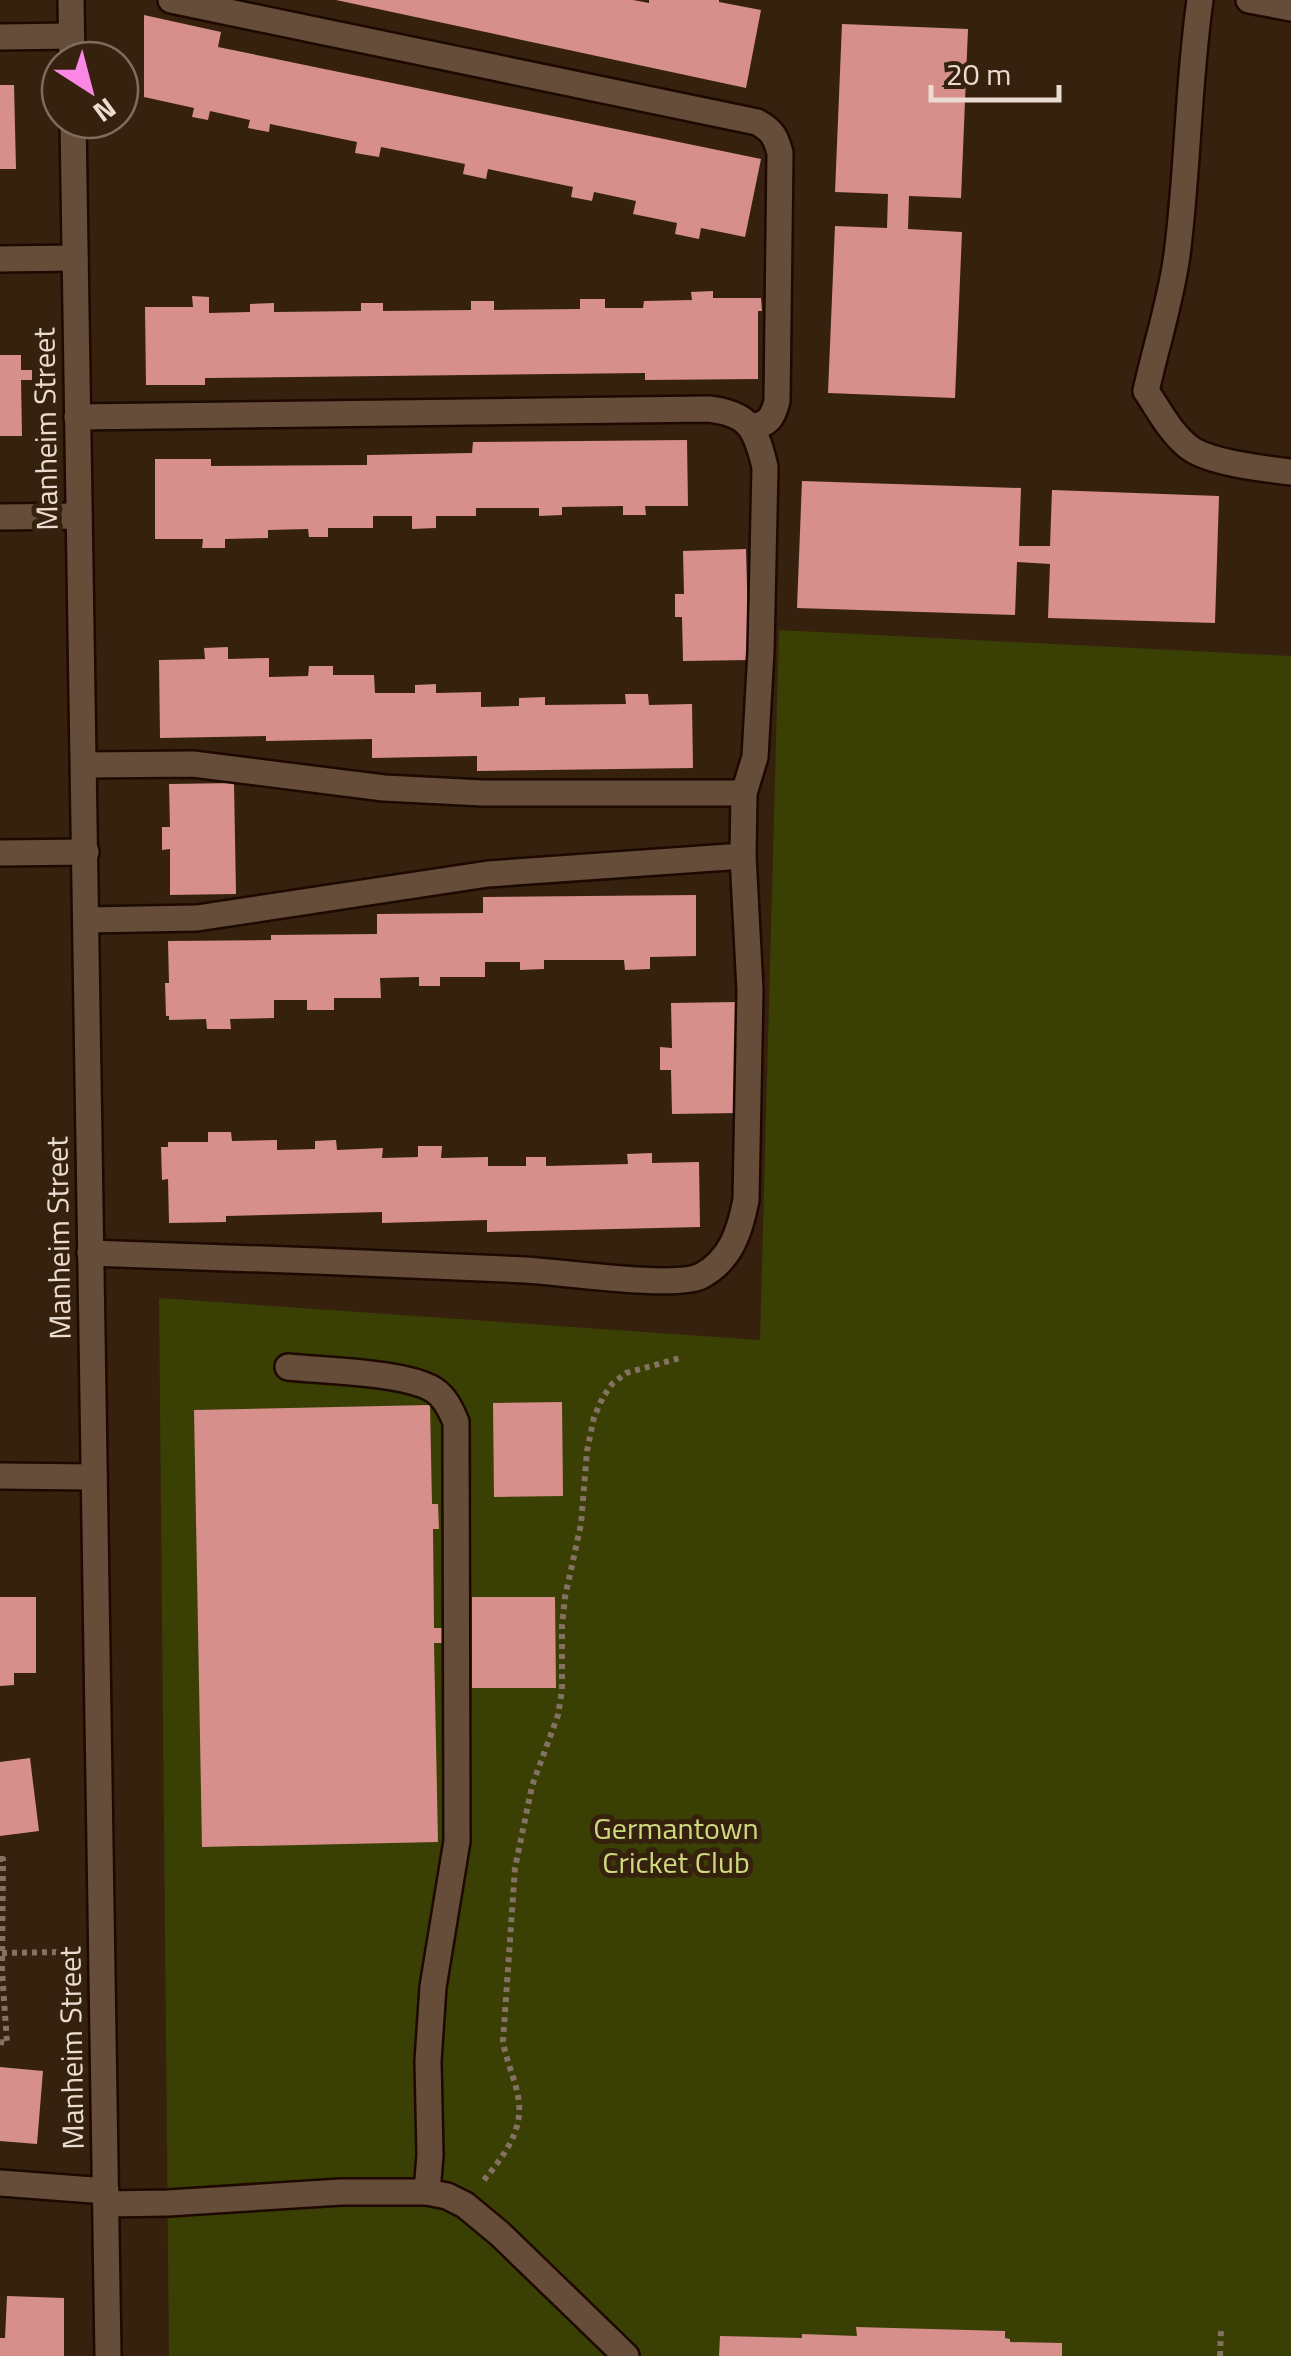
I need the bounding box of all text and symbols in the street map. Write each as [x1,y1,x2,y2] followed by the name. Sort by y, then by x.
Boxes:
[40,40,140,140] north arrow
[931,40,1058,102] scale bar
[946,51,1011,97] text: 20 m
[85,88,125,134] text: N
[20,327,70,531] street label: Manheim Street
[33,1136,83,1340] street label: Manheim Street
[593,1805,759,1885] park label: Germantown Cricket Club
[46,1946,96,2150] street label: Manheim Street

